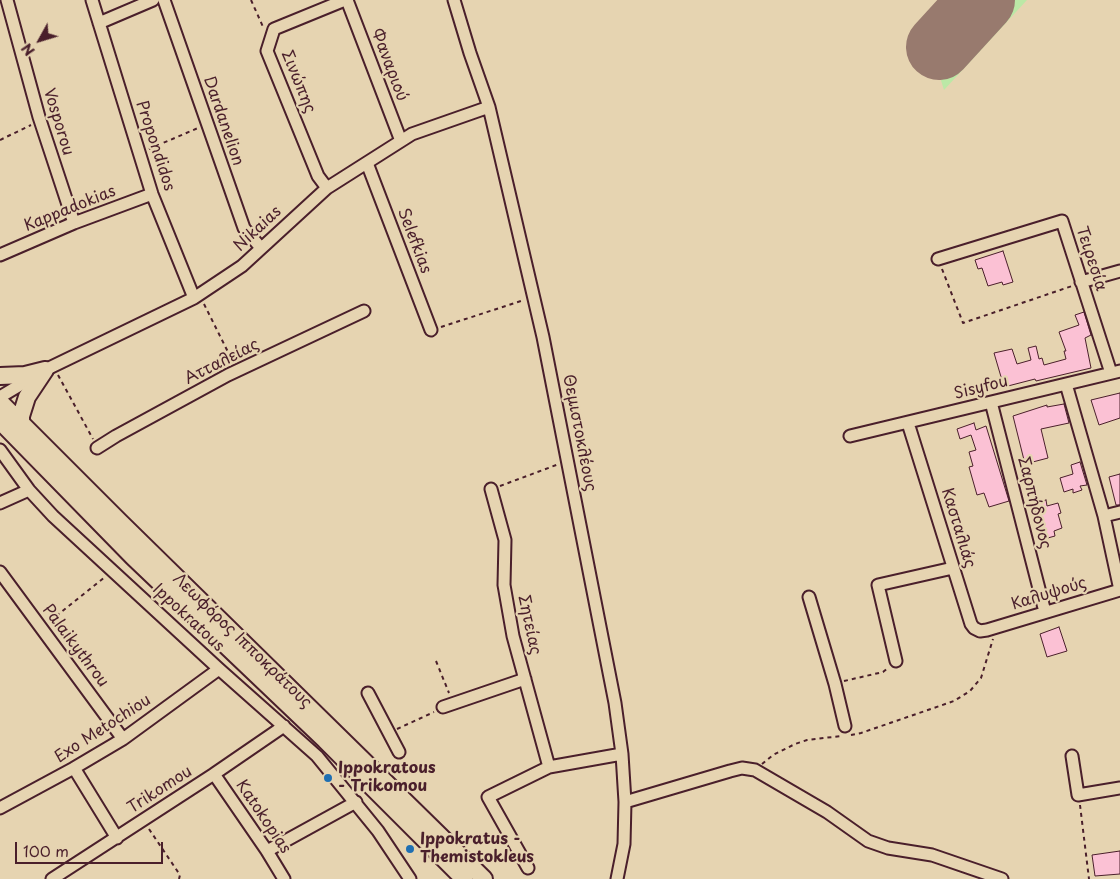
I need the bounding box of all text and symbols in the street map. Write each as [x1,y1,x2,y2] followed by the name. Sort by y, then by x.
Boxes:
[15,15,65,65] north arrow
[366,26,412,104] street label: Φαναριού
[16,39,40,61] text: N
[277,48,319,116] street label: Σινώπης
[199,74,247,168] street label: Dardanelion
[39,86,77,158] street label: Vosporou
[131,99,179,193] street label: Propondidos
[21,182,119,236] street label: Kappadokias
[230,202,286,256] street label: Nikaias
[393,206,435,276] street label: Selefkias
[1072,224,1110,294] street label: Τειρεσία
[181,335,263,389] street label: Ατταλείας
[952,372,1010,404] street label: Sisyfou
[558,373,600,493] street label: Θεμιστοκλέους
[1013,455,1055,551] street label: Σαρπήδονος
[937,486,979,570] street label: Κασταλιάς
[169,570,315,712] street label: Λεωφόρος Ιπποκράτους
[1009,573,1089,615] street label: Καλυψούς
[148,580,228,656] street label: Ippokratous
[513,593,545,657] street label: Σητείας
[38,601,112,691] street label: Palaikythrou
[51,691,155,767] street label: Exo Metochiou
[338,759,436,797] place label: Ippokratous - Trikomou
[124,762,196,818] street label: Trikomou
[322,772,334,784] marker: Ippokratous - Trikomou
[231,776,295,858] street label: Katokopias
[420,830,534,868] place label: Ippokratus - Themistokleus
[18,832,165,864] scale bar
[23,839,69,862] text: 100 m
[404,843,416,855] marker: Ippokratus - Themistokleus

